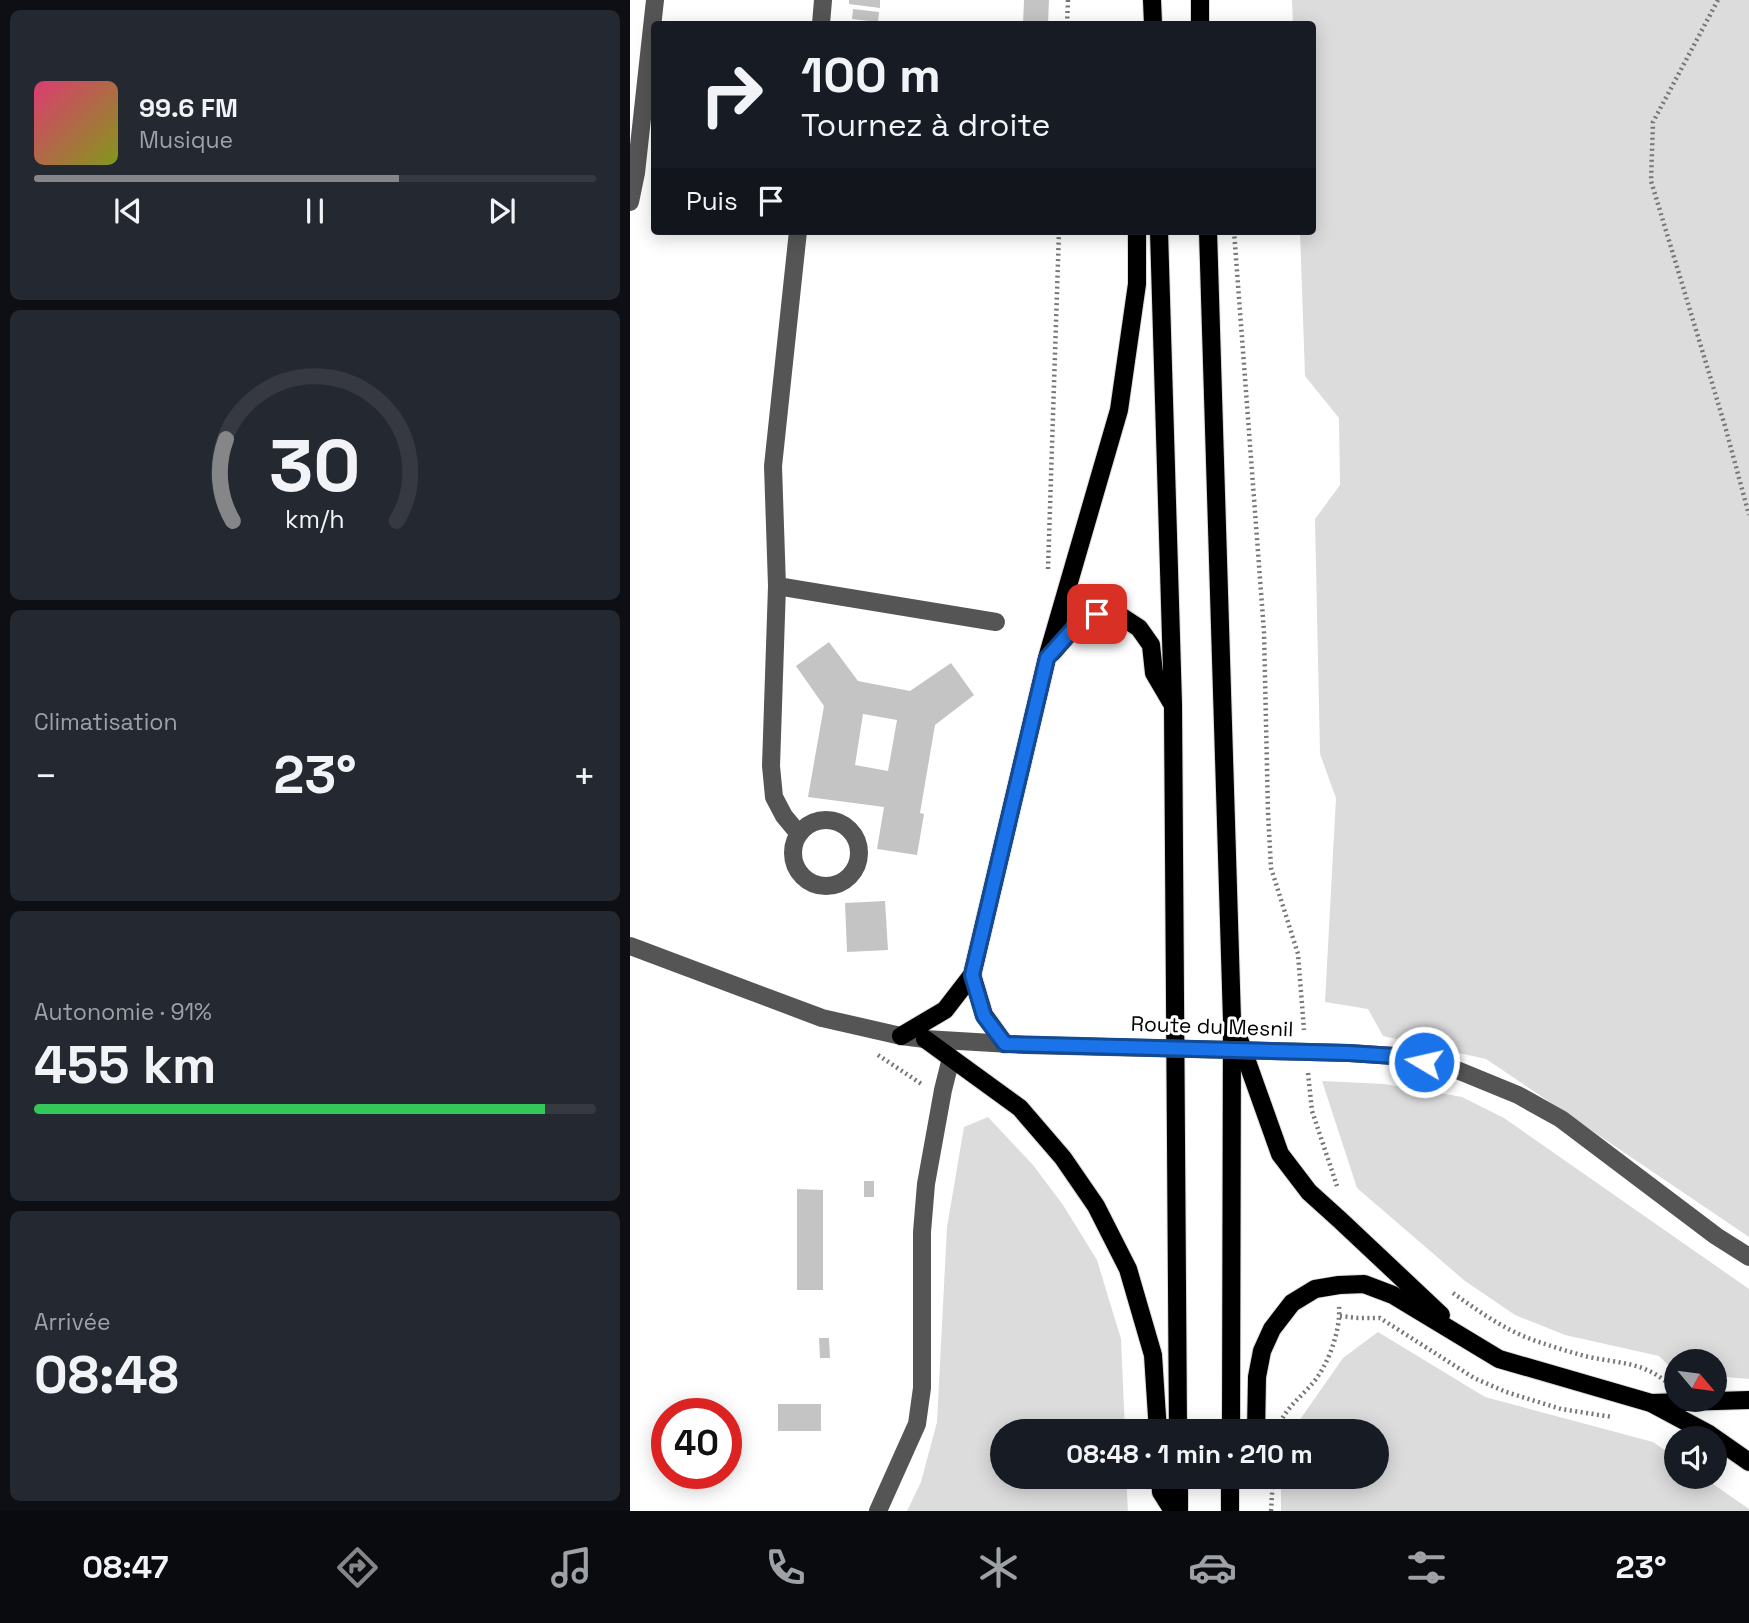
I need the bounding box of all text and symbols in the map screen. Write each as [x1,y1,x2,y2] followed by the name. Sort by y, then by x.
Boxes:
[801,44,941,106] text: 100 m
[686,49,777,140] icon: right
[139,91,238,125] text: 99.6 FM
[801,105,1050,145] text: Tournez à droite
[139,125,233,155] text: Musique
[752,182,790,220] icon: arrive
[686,184,738,218] text: Puis
[109,192,147,230] icon: previous
[296,192,334,230] icon: pause
[483,192,521,230] icon: next
[269,420,361,513] text: 30
[285,503,345,535] text: km/h
[1067,584,1127,644] pin
[1078,595,1116,633] icon: arrive
[34,707,178,737] text: Climatisation
[274,742,357,808] text: 23°
[34,752,58,800] text: −
[572,752,596,800] text: +
[34,997,212,1027] text: Autonomie · 91%
[1130,1010,1294,1042] street label: Route du Mesnil
[1387,1025,1461,1099] position arrow
[34,1032,216,1098] text: 455 km
[34,1307,111,1337] text: Arrivée
[34,1342,179,1408] text: 08:48
[1664,1349,1727,1412] north arrow
[1664,1349,1727,1489] map controls
[651,1398,742,1489] speed limit sign: 40
[1664,1426,1727,1489] button: sound
[1066,1437,1313,1471] text: 08:48 · 1 min · 210 m
[333,1543,382,1592] icon: directions
[547,1543,596,1592] icon: music
[761,1543,810,1592] icon: phone
[974,1543,1023,1592] icon: climate
[1188,1543,1237,1592] icon: car
[1402,1543,1451,1592] icon: filters
[82,1547,169,1587] text: 08:47
[1615,1547,1667,1587] text: 23°

